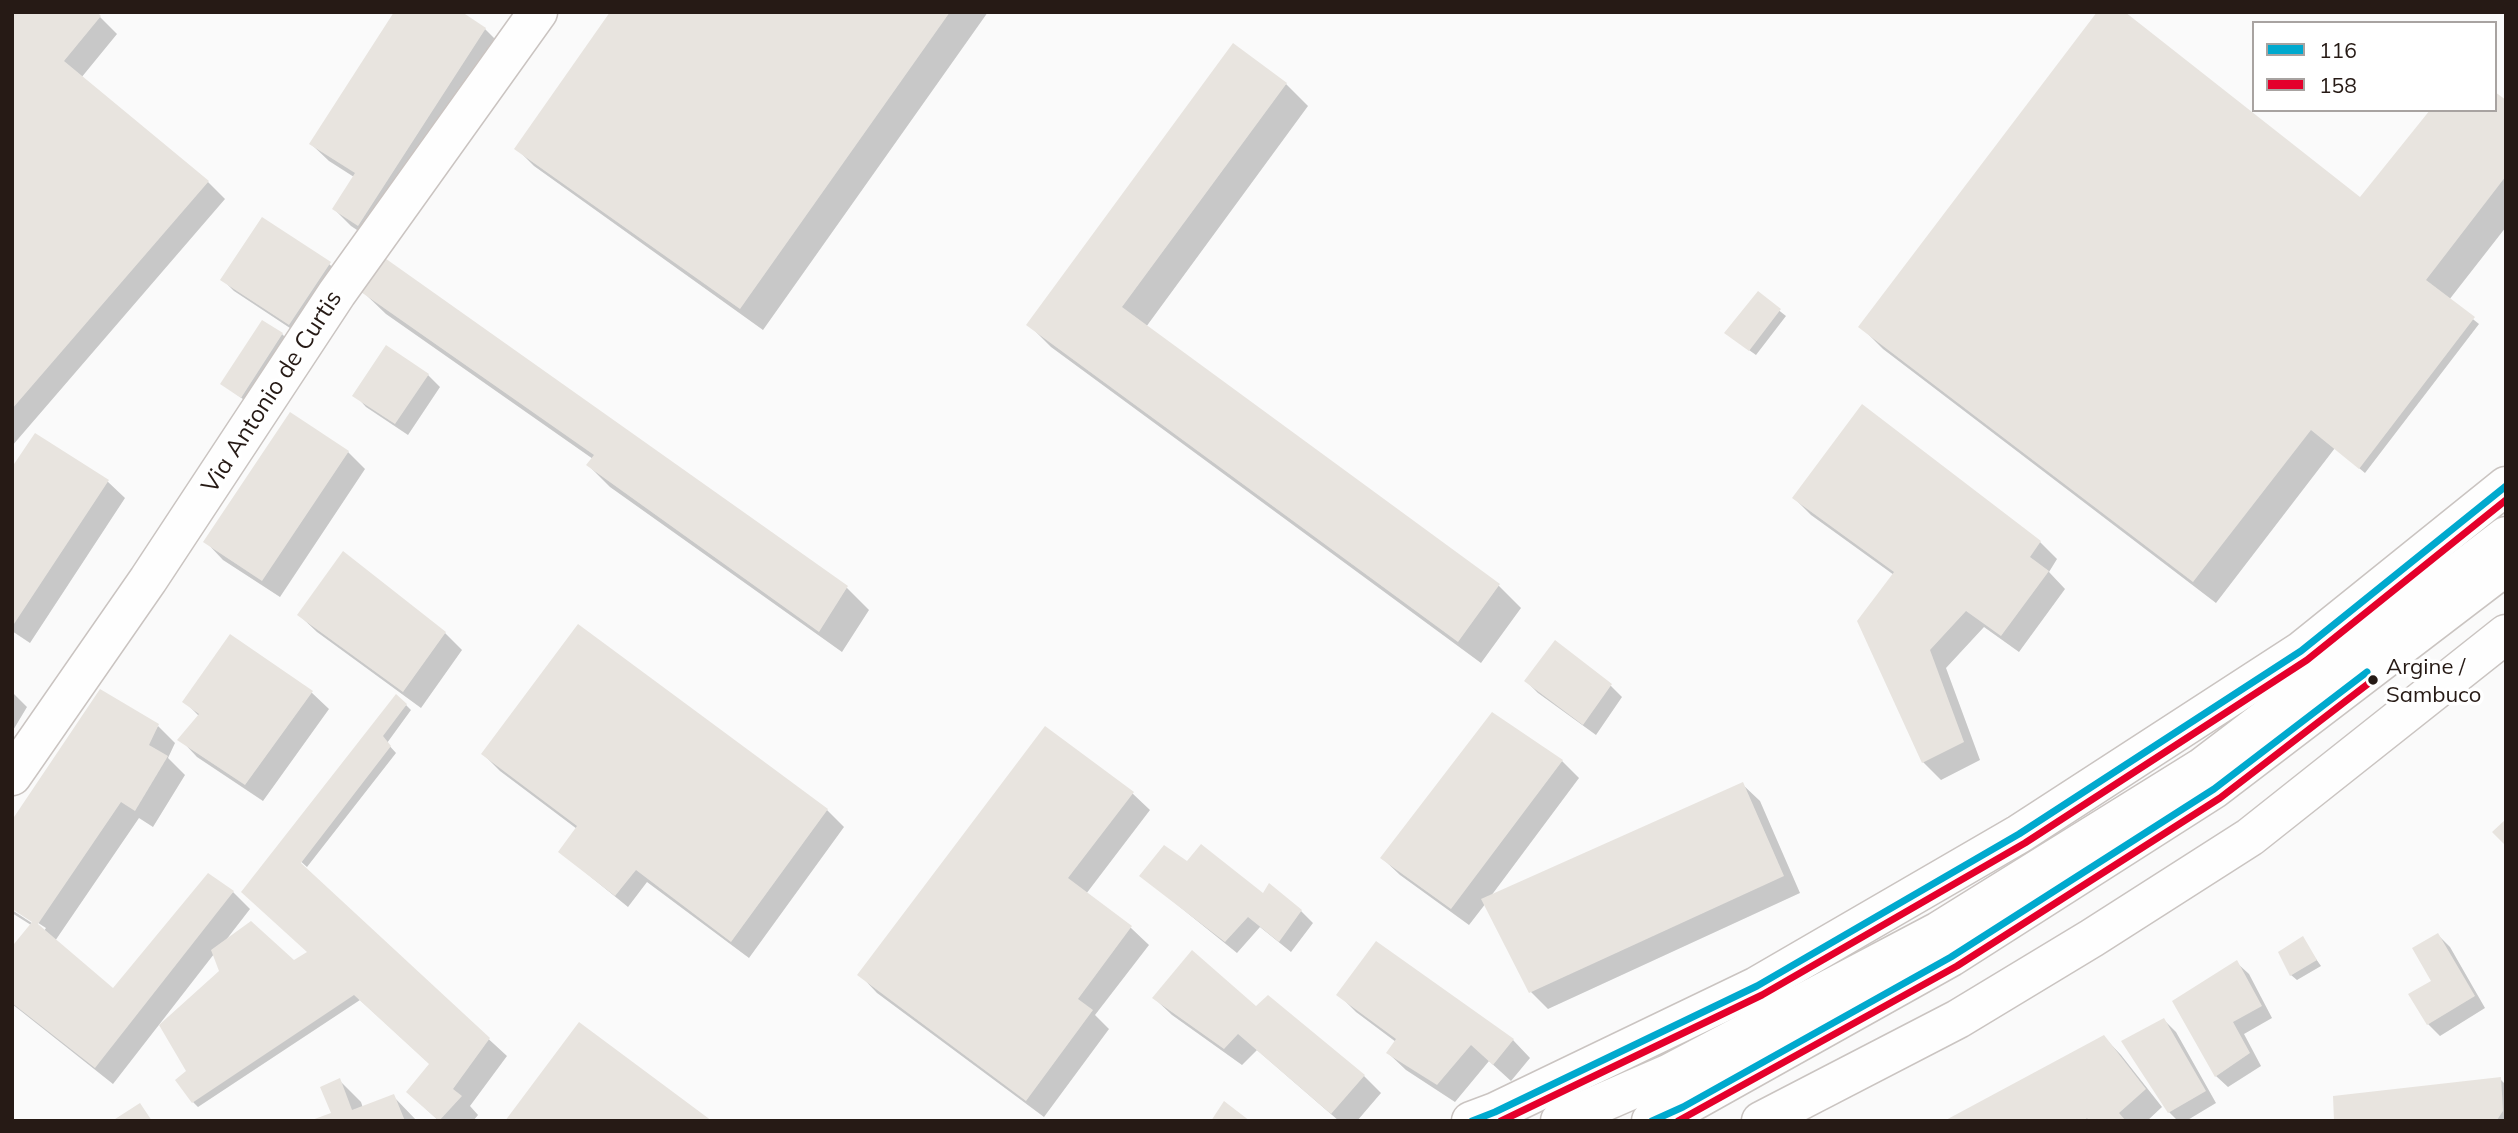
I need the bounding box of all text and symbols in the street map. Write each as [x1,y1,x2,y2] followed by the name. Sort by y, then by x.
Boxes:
[2252,21,2497,112] legend
[2319,37,2357,63] text: 116
[2319,72,2357,98] text: 158
[196,285,348,499] street label: Via Antonio de Curtis
[2386,654,2481,706] place label: Argine / Sambuco
[2366,673,2380,687] marker: Argine / Sambuco

